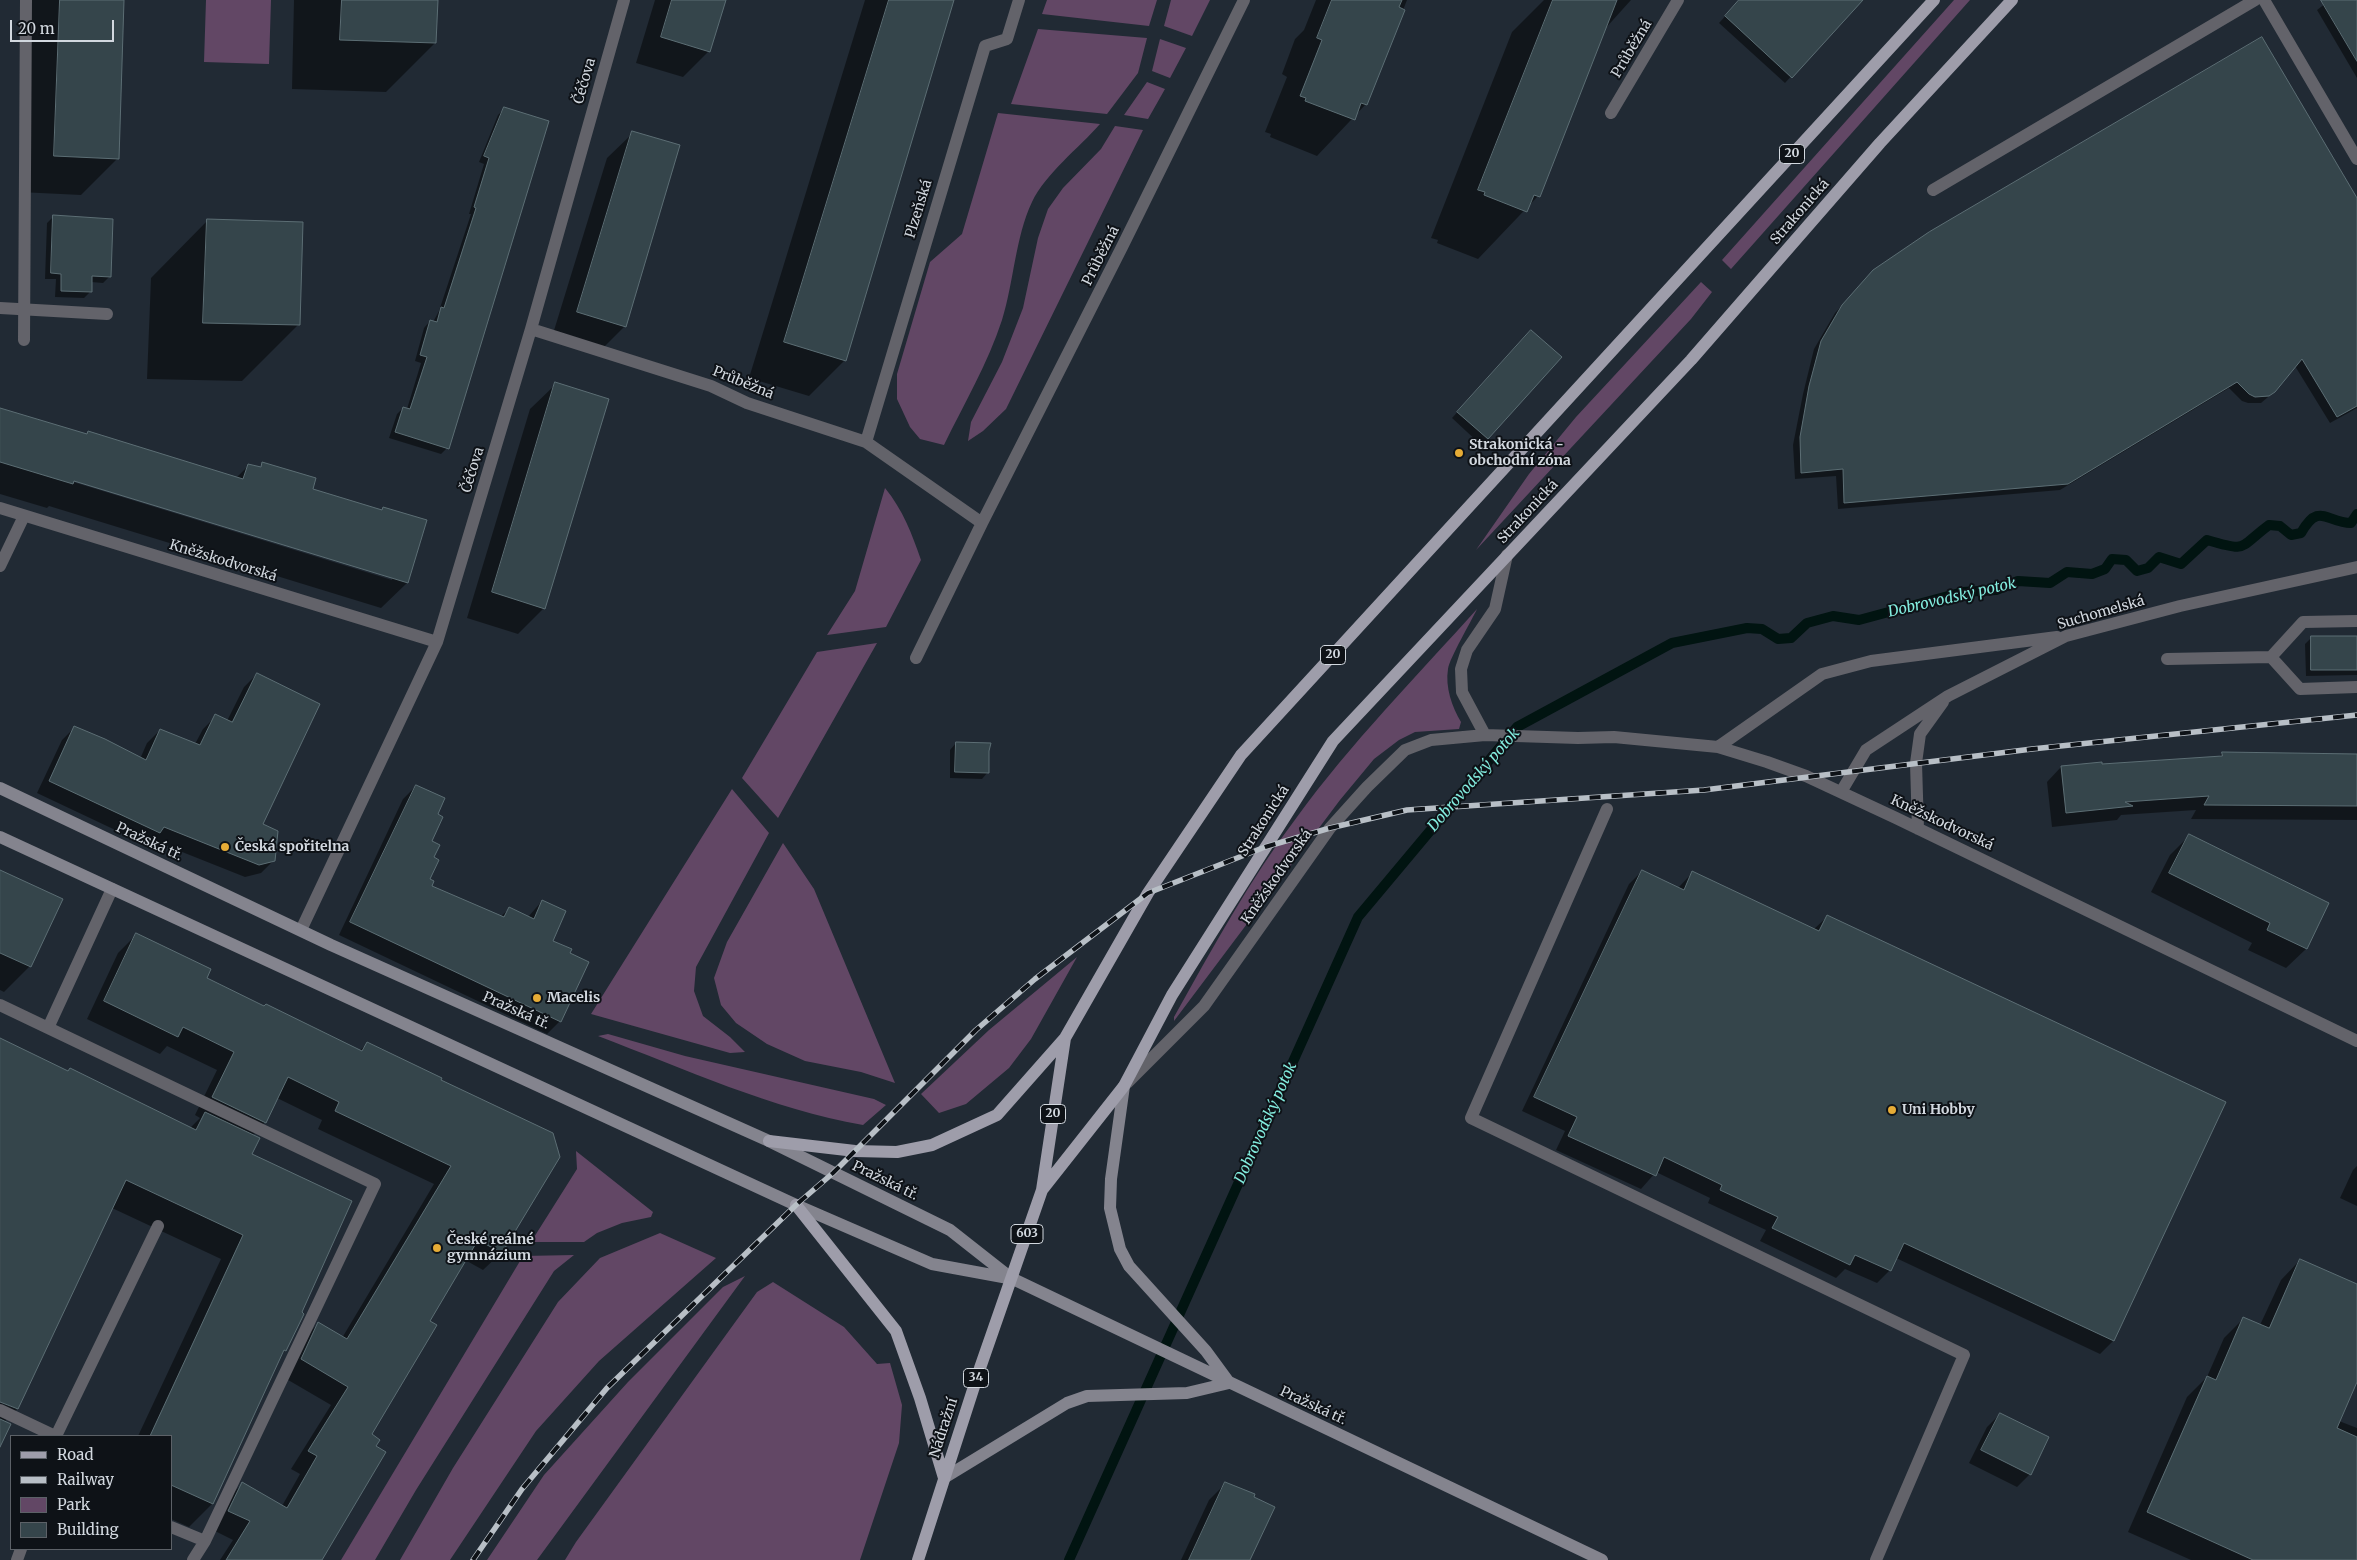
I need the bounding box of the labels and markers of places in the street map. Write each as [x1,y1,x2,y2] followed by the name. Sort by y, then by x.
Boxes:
[1469,437,1571,470] place label: Strakonická - obchodní zóna
[1453,447,1465,459] marker: Strakonická - obchodní zóna
[235,839,349,855] place label: Česká spořitelna
[219,841,231,853] marker: Česká spořitelna
[547,990,600,1006] place label: Macelis
[531,992,543,1004] marker: Macelis
[1902,1102,1975,1118] place label: Uni Hobby
[1886,1104,1898,1116] marker: Uni Hobby
[447,1232,534,1264] place label: České reálné gymnázium
[431,1242,443,1254] marker: České reálné gymnázium

